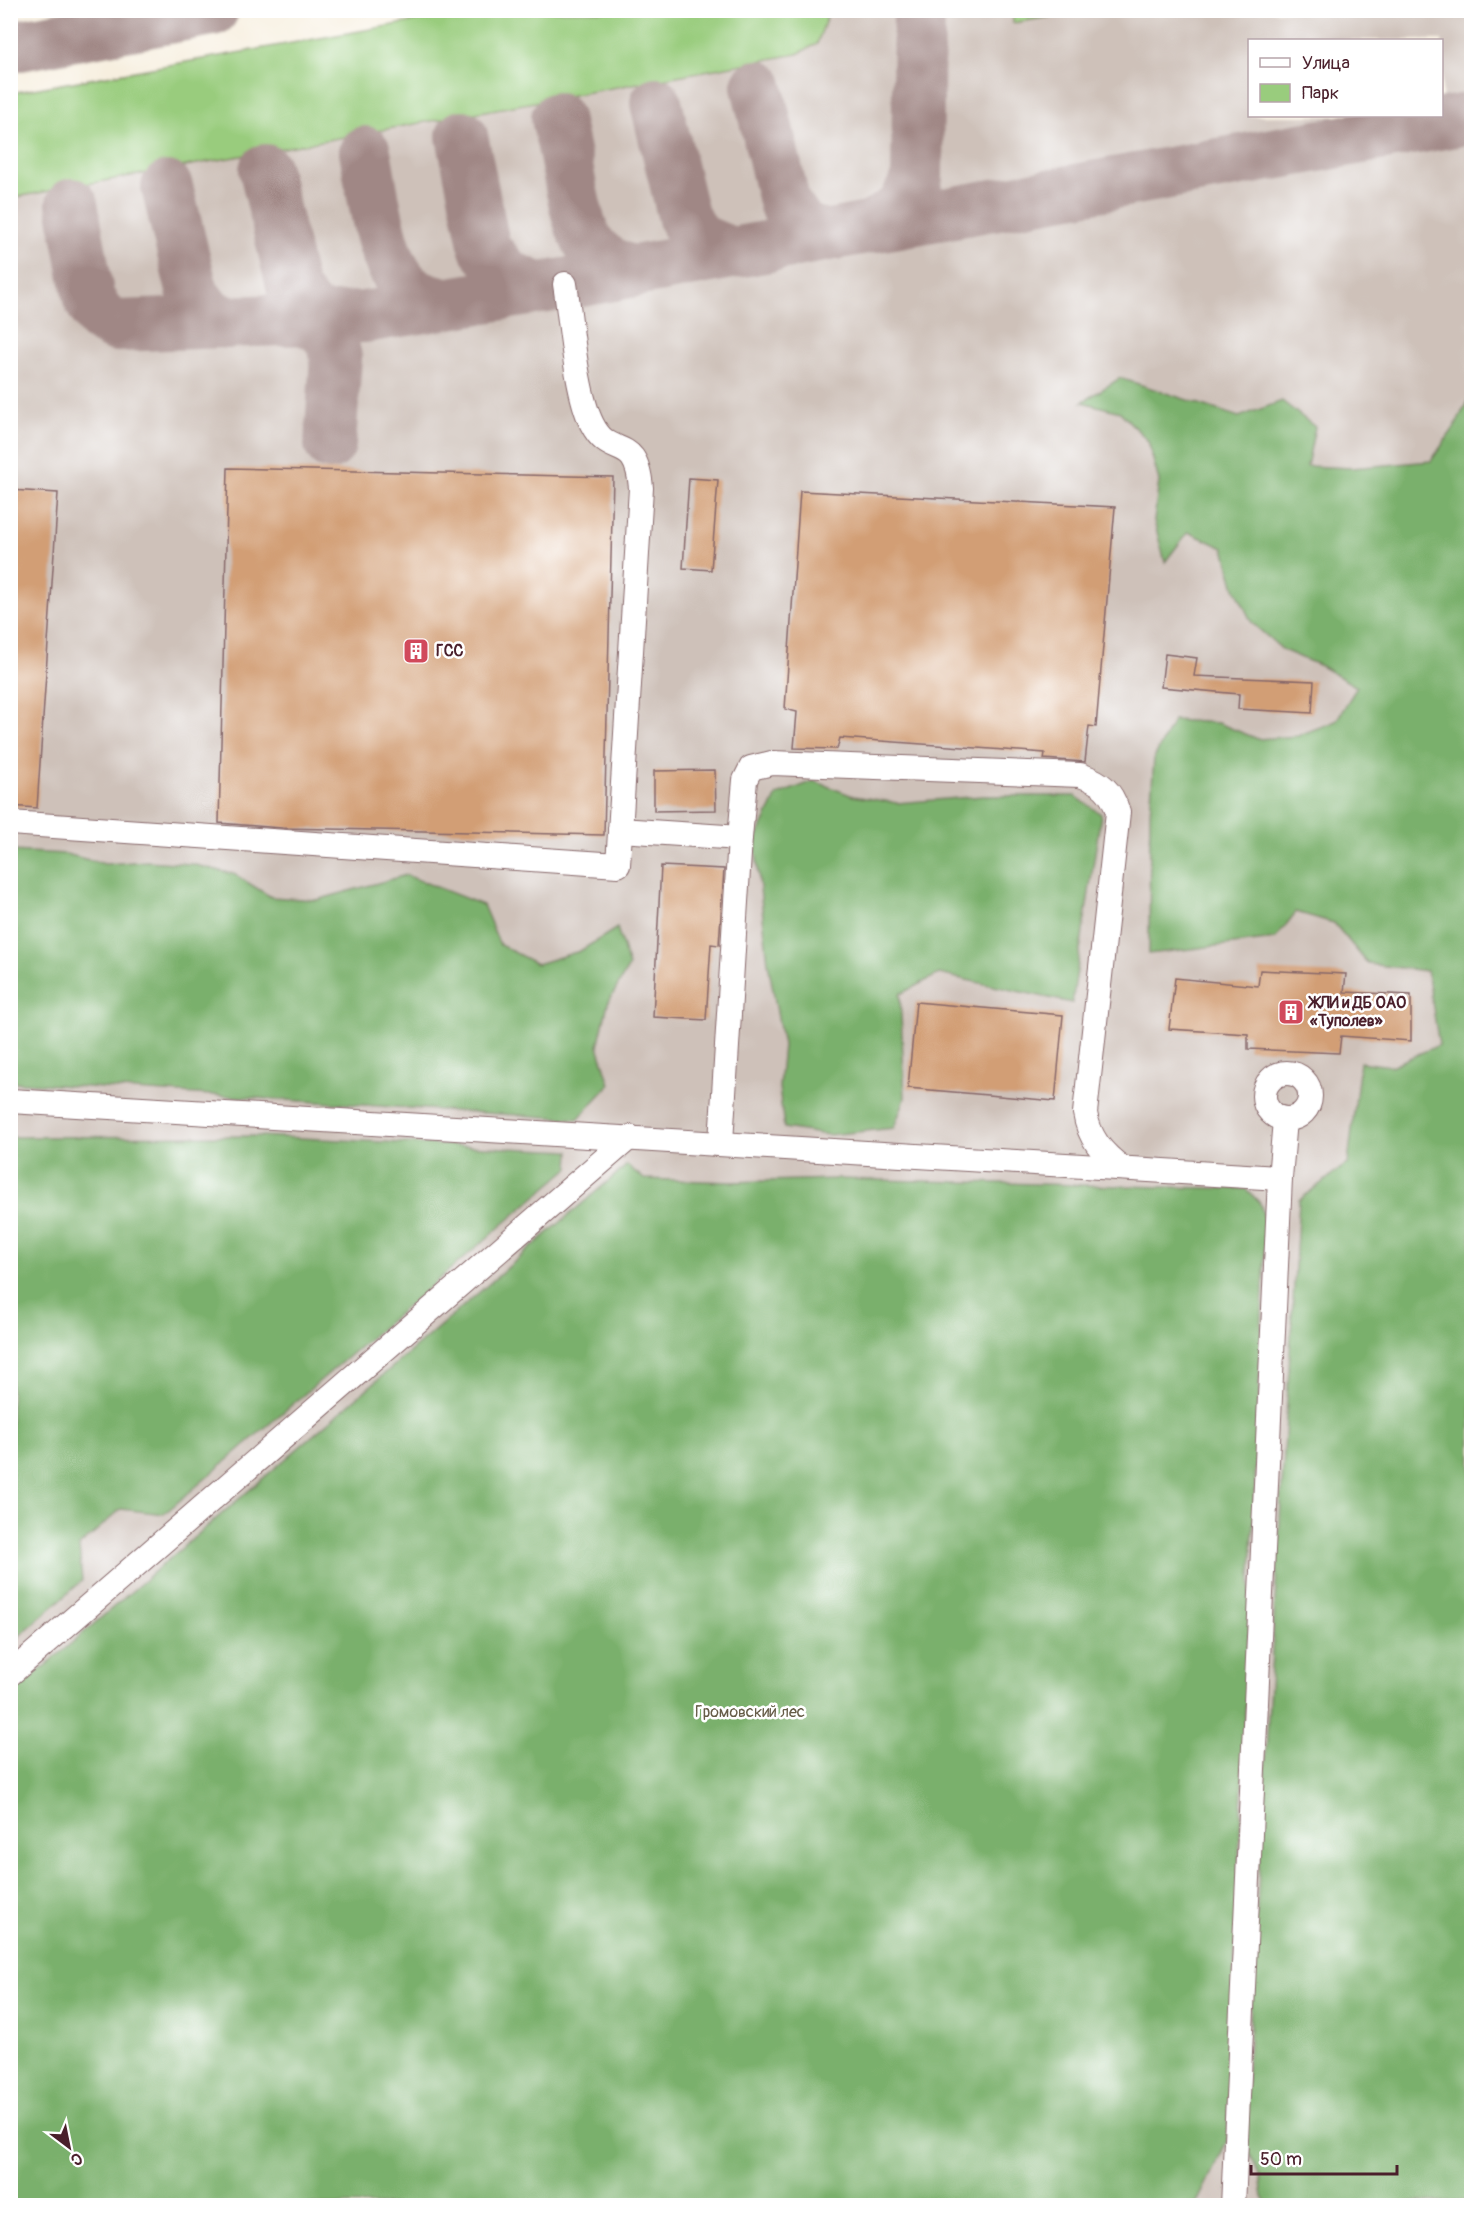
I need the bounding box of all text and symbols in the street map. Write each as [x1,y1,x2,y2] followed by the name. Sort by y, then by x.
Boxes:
[1248,39,1443,117] legend
[1302,52,1350,75] text: Улица
[1302,82,1339,105] text: Парк
[401,636,431,666] building icon: ГСС
[436,641,464,661] place label: ГСС
[1307,993,1406,1031] place label: ЖЛИ и ДБ ОАО «Туполев»
[1276,997,1306,1027] building icon: ЖЛИ и ДБ ОАО «Туполев»
[695,1702,805,1722] park label: Громовский лес
[39,2117,99,2177] north arrow
[1251,2138,1396,2176] scale bar
[67,2148,86,2170] text: С
[1260,2148,1302,2171] text: 50 m

